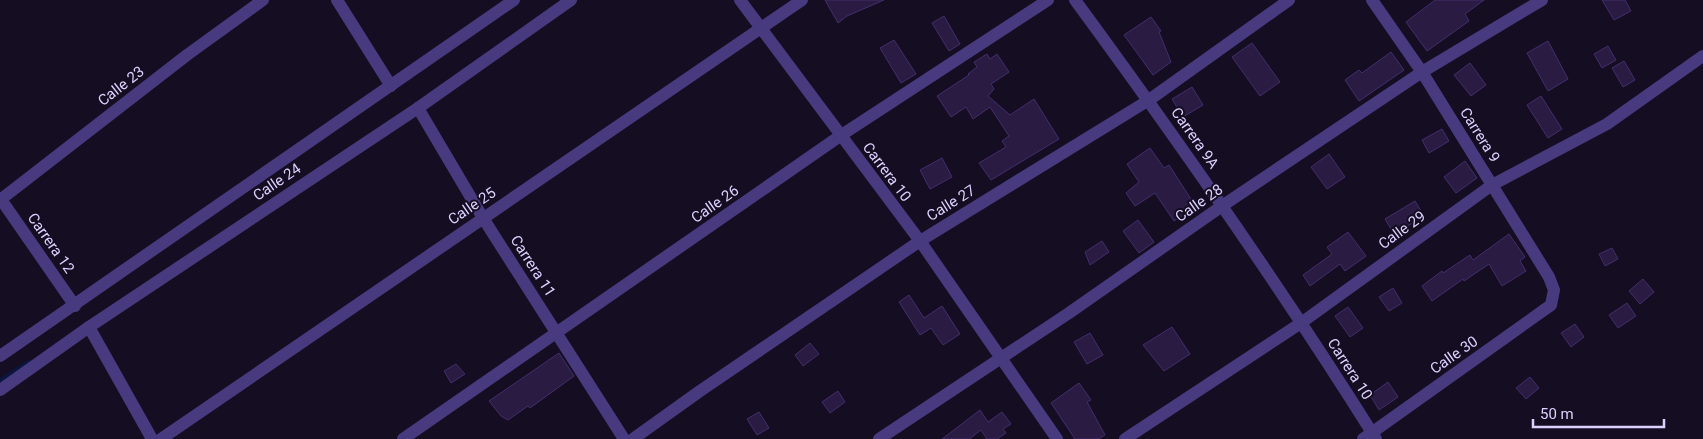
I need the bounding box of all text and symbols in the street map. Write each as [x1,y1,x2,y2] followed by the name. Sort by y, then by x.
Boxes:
[94,62,148,110] street label: Calle 23
[1167,104,1223,172] street label: Carrera 9A
[1456,104,1504,166] street label: Carrera 9
[859,139,915,205] street label: Carrera 10
[250,159,305,204] street label: Calle 24
[1172,180,1226,226] street label: Calle 28
[688,181,742,227] street label: Calle 26
[923,181,979,225] street label: Calle 27
[445,184,499,228] street label: Calle 25
[1375,207,1429,253] street label: Calle 29
[24,209,78,277] street label: Carrera 12
[507,232,559,300] street label: Carrera 11
[1427,332,1481,378] street label: Calle 30
[1324,335,1376,403] street label: Carrera 10
[1533,396,1664,428] scale bar
[1540,405,1574,423] text: 50 m

